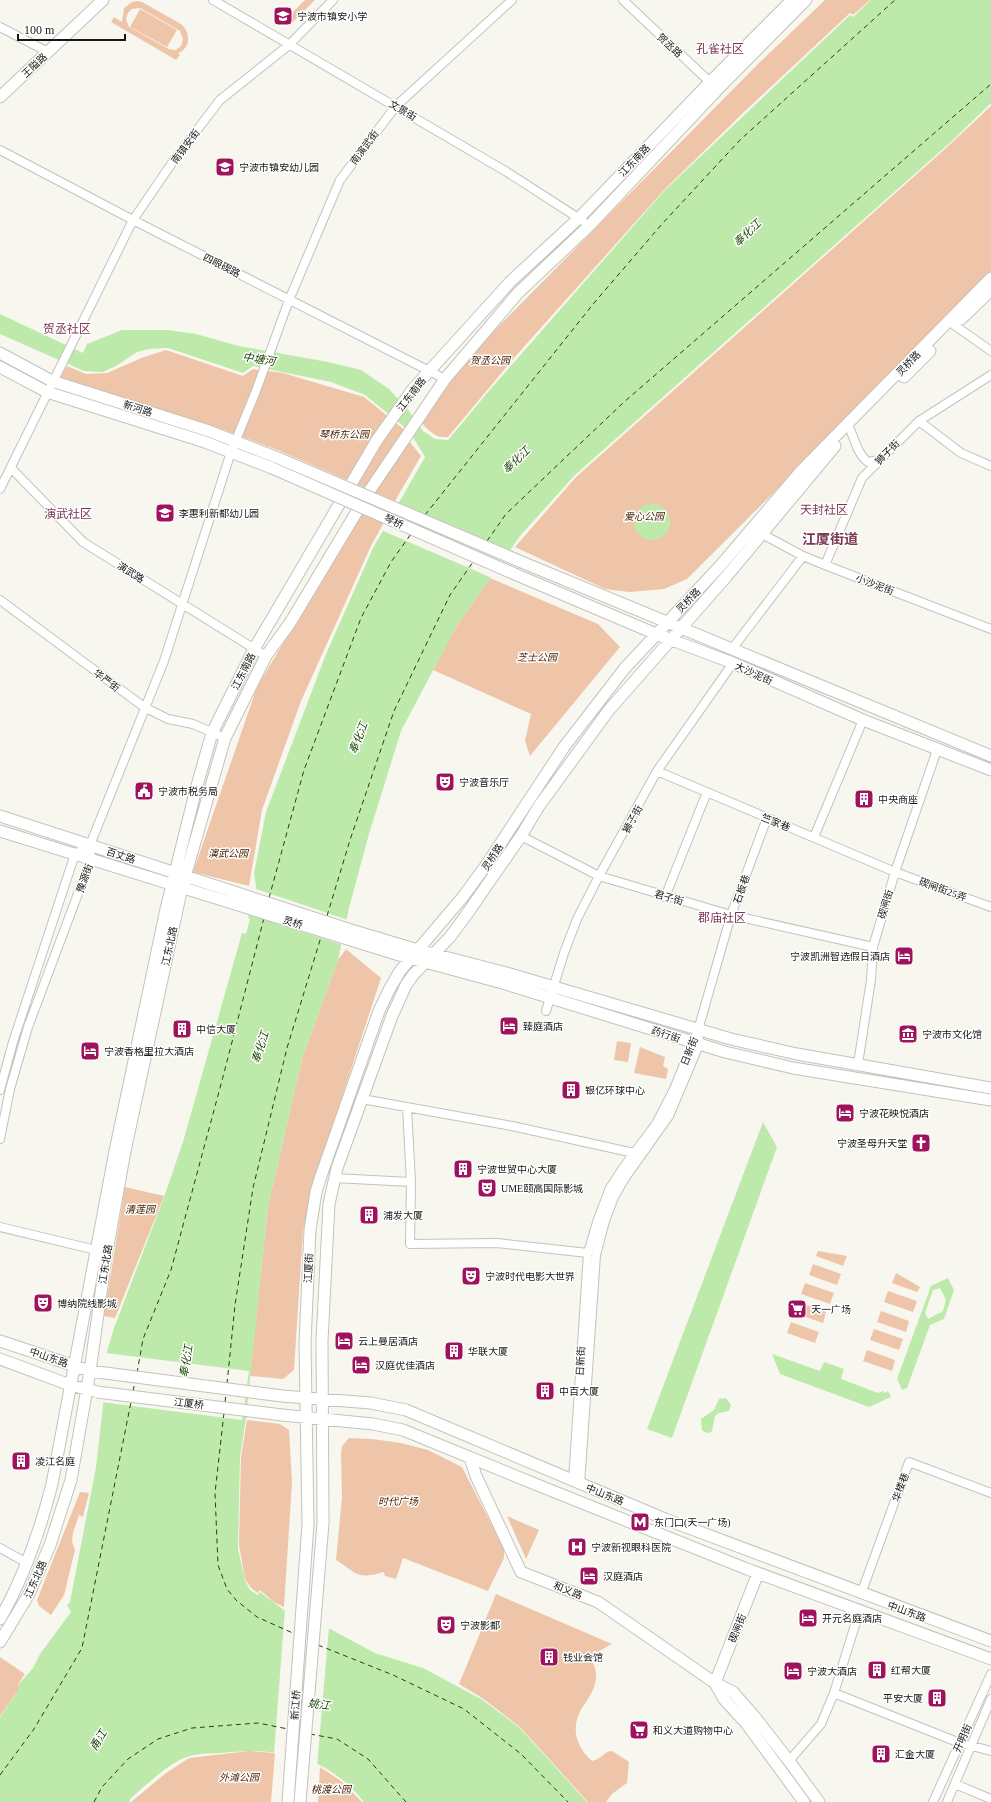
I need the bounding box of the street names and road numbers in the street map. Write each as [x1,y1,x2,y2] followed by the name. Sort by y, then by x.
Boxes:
[655,31,684,60] street label: 贺丞路
[20,51,49,80] street label: 王隘路
[387,98,418,123] street label: 文景街
[169,127,202,166] street label: 南镇安街
[348,128,381,167] street label: 南演武街
[617,142,652,179] street label: 江东南路
[201,251,242,279] street label: 四眼碶路
[894,349,923,378] street label: 灵桥路
[395,375,428,413] street label: 江东南路
[122,399,154,418] street label: 新河路
[873,438,902,467] street label: 狮子街
[382,512,405,531] street label: 琴桥
[115,560,146,585] street label: 演武路
[854,572,895,597] street label: 小沙泥街
[674,586,703,615] street label: 灵桥路
[229,651,257,692] street label: 江东南路
[733,660,774,687] street label: 大沙泥街
[91,667,122,694] street label: 华严街
[620,803,645,835] street label: 狮子街
[760,812,792,833] street label: 竺家巷
[479,842,505,873] street label: 灵桥路
[105,846,137,865] street label: 百丈路
[74,862,95,894] street label: 豫源街
[731,873,752,905] street label: 石板巷
[917,876,968,903] street label: 碶闸街25弄
[653,888,685,907] street label: 君子街
[876,888,895,920] street label: 碶闸街
[282,914,304,931] street label: 灵桥
[160,925,179,967] street label: 江东北路
[650,1025,682,1044] street label: 药行街
[679,1035,700,1067] street label: 日新街
[97,1243,114,1285] street label: 江东北路
[302,1253,315,1283] street label: 江厦街
[28,1346,70,1369] street label: 中山东路
[574,1346,587,1376] street label: 日新街
[173,1396,204,1411] street label: 江厦桥
[890,1471,911,1503] street label: 华楼巷
[584,1482,625,1507] street label: 中山东路
[22,1559,49,1600] street label: 江东北路
[552,1580,584,1601] street label: 和义路
[886,1599,928,1623] street label: 中山东路
[727,1612,748,1644] street label: 碶闸街
[289,1690,302,1720] street label: 新江桥
[951,1722,974,1754] street label: 开明街

